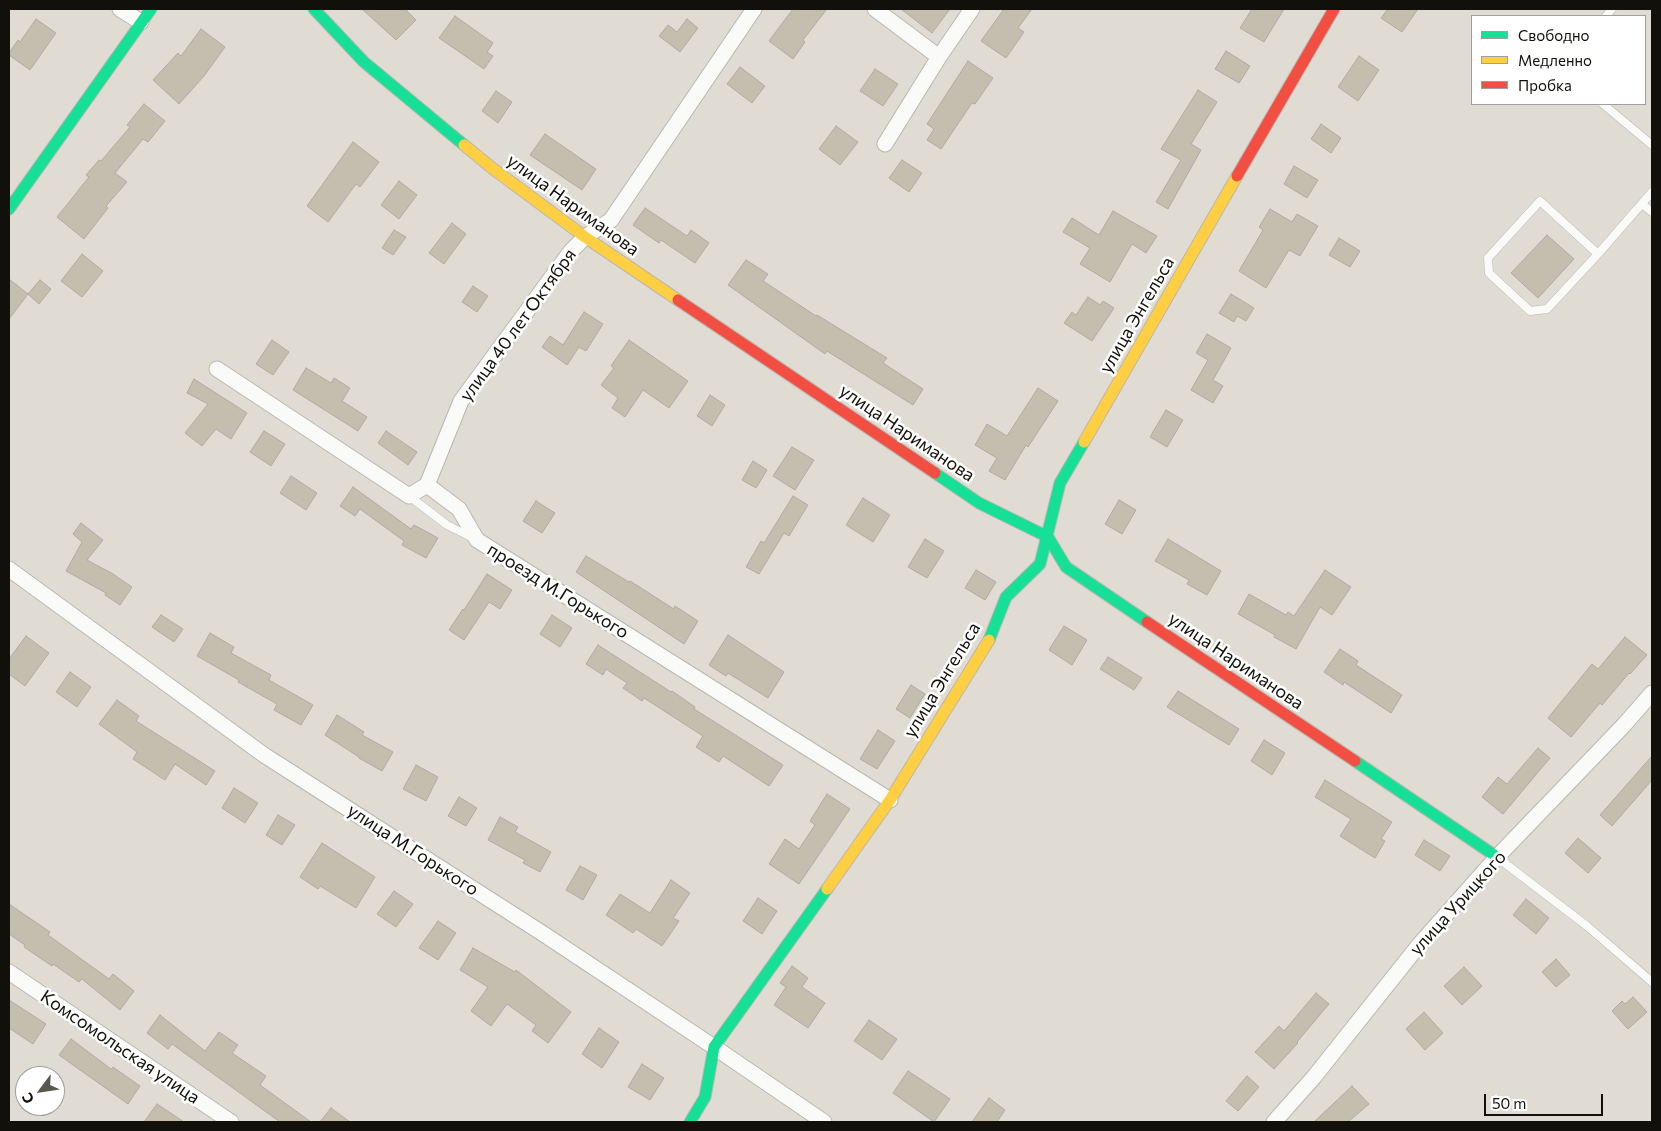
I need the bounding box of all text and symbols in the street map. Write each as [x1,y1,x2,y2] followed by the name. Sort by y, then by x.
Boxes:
[1471,15,1646,105] legend
[1518,26,1589,44] text: Свободно
[1518,51,1592,69] text: Медленно
[1518,76,1572,94] text: Пробка
[503,150,643,260] street label: улица Нариманова
[455,244,581,406] street label: улица 40 лет Октября
[1095,253,1179,377] street label: улица Энгельса
[835,380,979,486] street label: улица Нариманова
[483,539,633,643] street label: проезд М.Горького
[1164,608,1308,714] street label: улица Нариманова
[899,619,985,741] street label: улица Энгельса
[343,800,483,900] street label: улица М.Горького
[1405,846,1511,960] street label: улица Урицкого
[36,986,204,1108] street label: Комсомольская улица
[15,1066,65,1116] north arrow
[1486,1084,1605,1116] scale bar
[18,1090,37,1107] text: С
[1492,1094,1526,1112] text: 50 m

